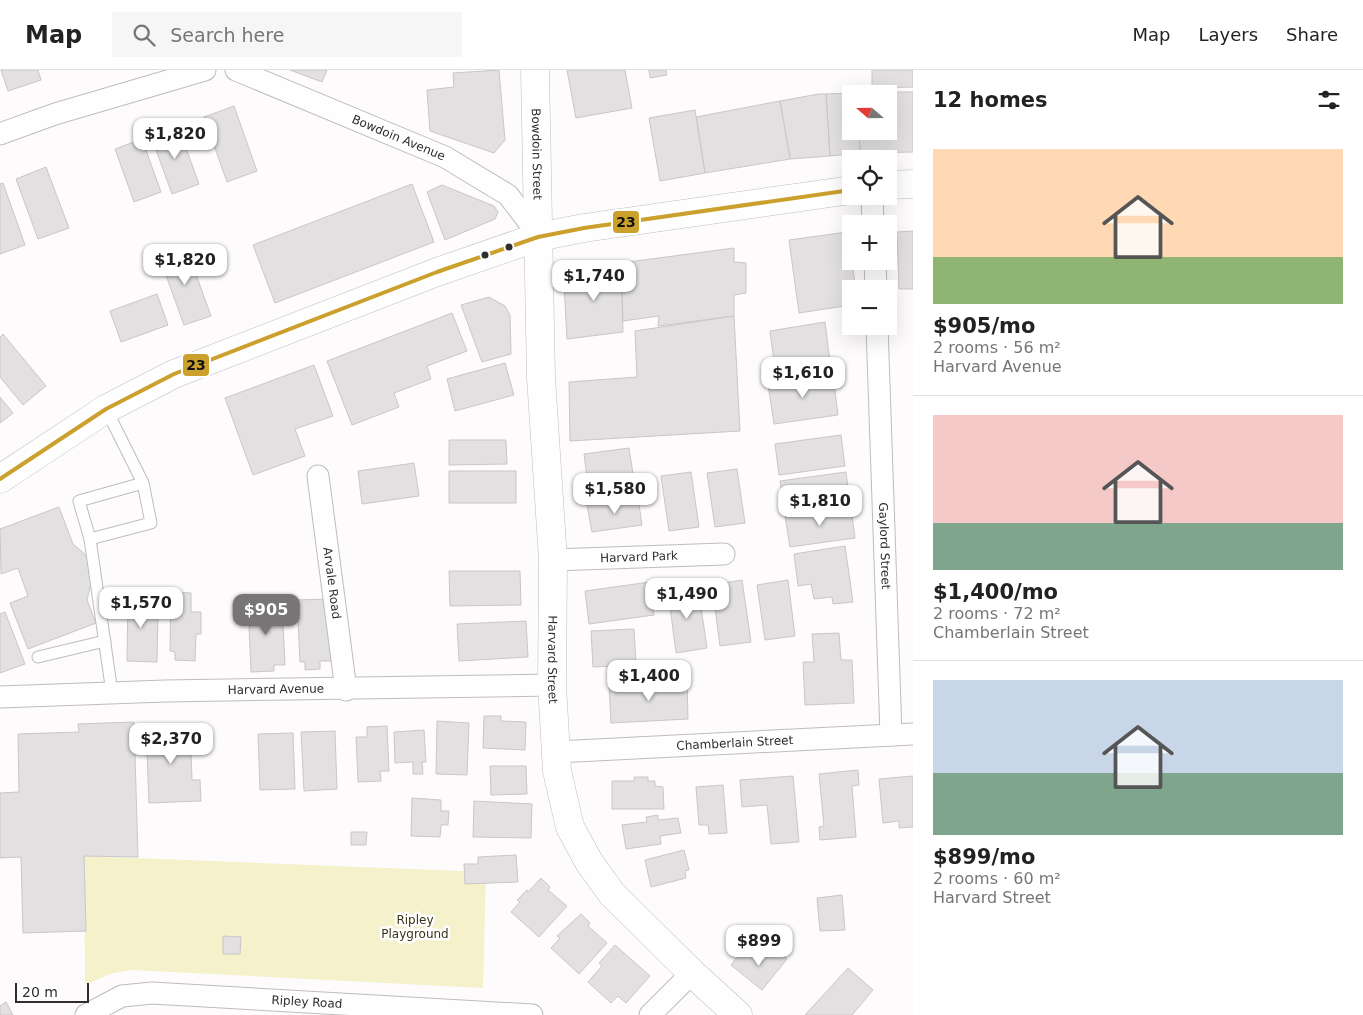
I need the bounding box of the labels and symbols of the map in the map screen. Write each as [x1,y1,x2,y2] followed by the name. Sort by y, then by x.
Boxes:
[842,85,898,140] north arrow
[529,108,545,200] street label: Bowdoin Street
[350,112,447,163] street label: Bowdoin Avenue
[134,118,216,160] pin: $1,820
[612,210,640,234] line badge: 23
[616,214,636,230] text: 23
[504,242,514,252] unlabelled marker
[144,244,226,286] pin: $1,820
[480,250,490,260] unlabelled marker
[553,260,635,302] pin: $1,740
[182,353,210,377] line badge: 23
[762,356,844,399] pin: $1,610
[186,357,206,373] text: 23
[574,472,656,515] pin: $1,580
[779,484,861,527] pin: $1,810
[876,502,893,590] street label: Gaylord Street
[320,546,344,620] street label: Arvale Road
[600,549,678,565] street label: Harvard Park
[646,578,728,620] pin: $1,490
[100,586,182,629] pin: $1,570
[236,594,296,636] pin: $905
[545,615,560,704] street label: Harvard Street
[608,660,690,702] pin: $1,400
[227,682,324,697] street label: Harvard Avenue
[130,722,212,765] pin: $2,370
[676,733,794,753] street label: Chamberlain Street
[381,913,449,941] park label: Ripley Playground
[729,924,789,967] pin: $899
[15,980,89,1003] scale bar
[271,993,343,1011] street label: Ripley Road

